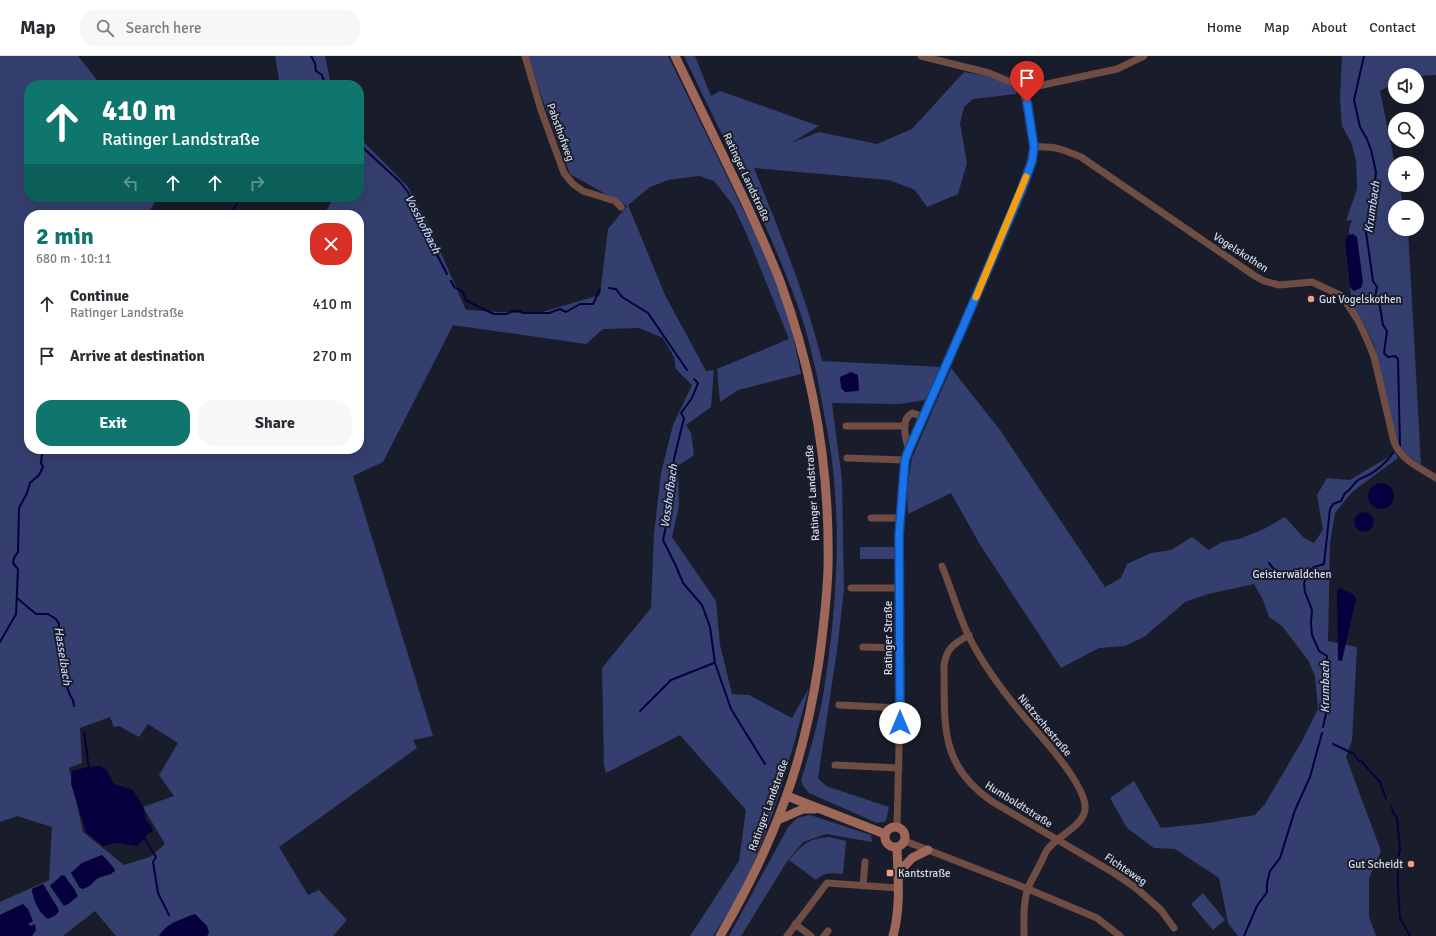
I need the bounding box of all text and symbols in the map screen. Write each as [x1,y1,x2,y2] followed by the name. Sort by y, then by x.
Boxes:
[80,10,360,46] search box
[20,16,56,40] text: Map
[94,17,116,39] icon: search
[126,19,201,37] text: Search here
[1207,19,1242,36] text: Home
[1264,19,1289,36] text: Map
[1311,19,1347,36] text: About
[1369,19,1416,36] text: Contact
[1010,61,1044,102] pin
[1016,67,1038,89] icon: arrive
[1388,68,1424,236] map controls
[1388,68,1424,104] button: sound
[102,94,176,128] text: 410 m
[36,96,88,148] icon: ahead
[544,101,577,163] street label: Pabsthofweg
[1388,112,1424,148] button: search
[102,128,260,150] text: Ratinger Landstraße
[720,131,773,224] street label: Ratinger Landstraße
[1388,156,1424,192] button: +
[120,172,142,194] icon: left
[162,172,184,194] icon: ahead
[204,172,226,194] icon: ahead
[246,172,268,194] icon: right
[1361,180,1384,234] water label: Krumbach
[401,192,444,257] water label: Vosshofbach
[1388,200,1424,236] button: −
[36,221,94,251] text: 2 min
[310,223,352,265] button: close
[1211,230,1271,275] street label: Vogelskothen
[36,251,112,267] text: 680 m · 10:11
[70,287,129,305] text: Continue
[36,293,58,315] icon: ahead
[1319,293,1401,306] place label: Gut Vogelskothen
[1306,294,1316,304] marker: Gut Vogelskothen
[312,295,352,313] text: 410 m
[70,305,184,321] text: Ratinger Landstraße
[36,345,58,367] icon: arrive
[70,347,205,365] text: Arrive at destination
[312,347,352,365] text: 270 m
[36,400,190,446] button: Exit
[198,400,352,446] button: Share
[803,444,822,541] street label: Ratinger Landstraße
[658,463,681,529] water label: Vosshofbach
[1252,568,1332,581] park label: Geisterwäldchen
[882,601,895,675] street label: Ratinger Straße
[51,626,75,687] water label: Hasselbach
[1318,660,1333,713] water label: Krumbach
[1015,692,1074,759] street label: Nietzschestraße
[879,702,921,744] position arrow
[746,758,791,853] street label: Ratinger Landstraße
[983,778,1055,830] street label: Humboldtstraße
[1102,851,1149,888] street label: Fichteweg
[1348,858,1403,871] place label: Gut Scheidt
[1406,859,1416,869] marker: Gut Scheidt
[898,867,951,880] place label: Kantstraße
[885,868,895,878] marker: Kantstraße

